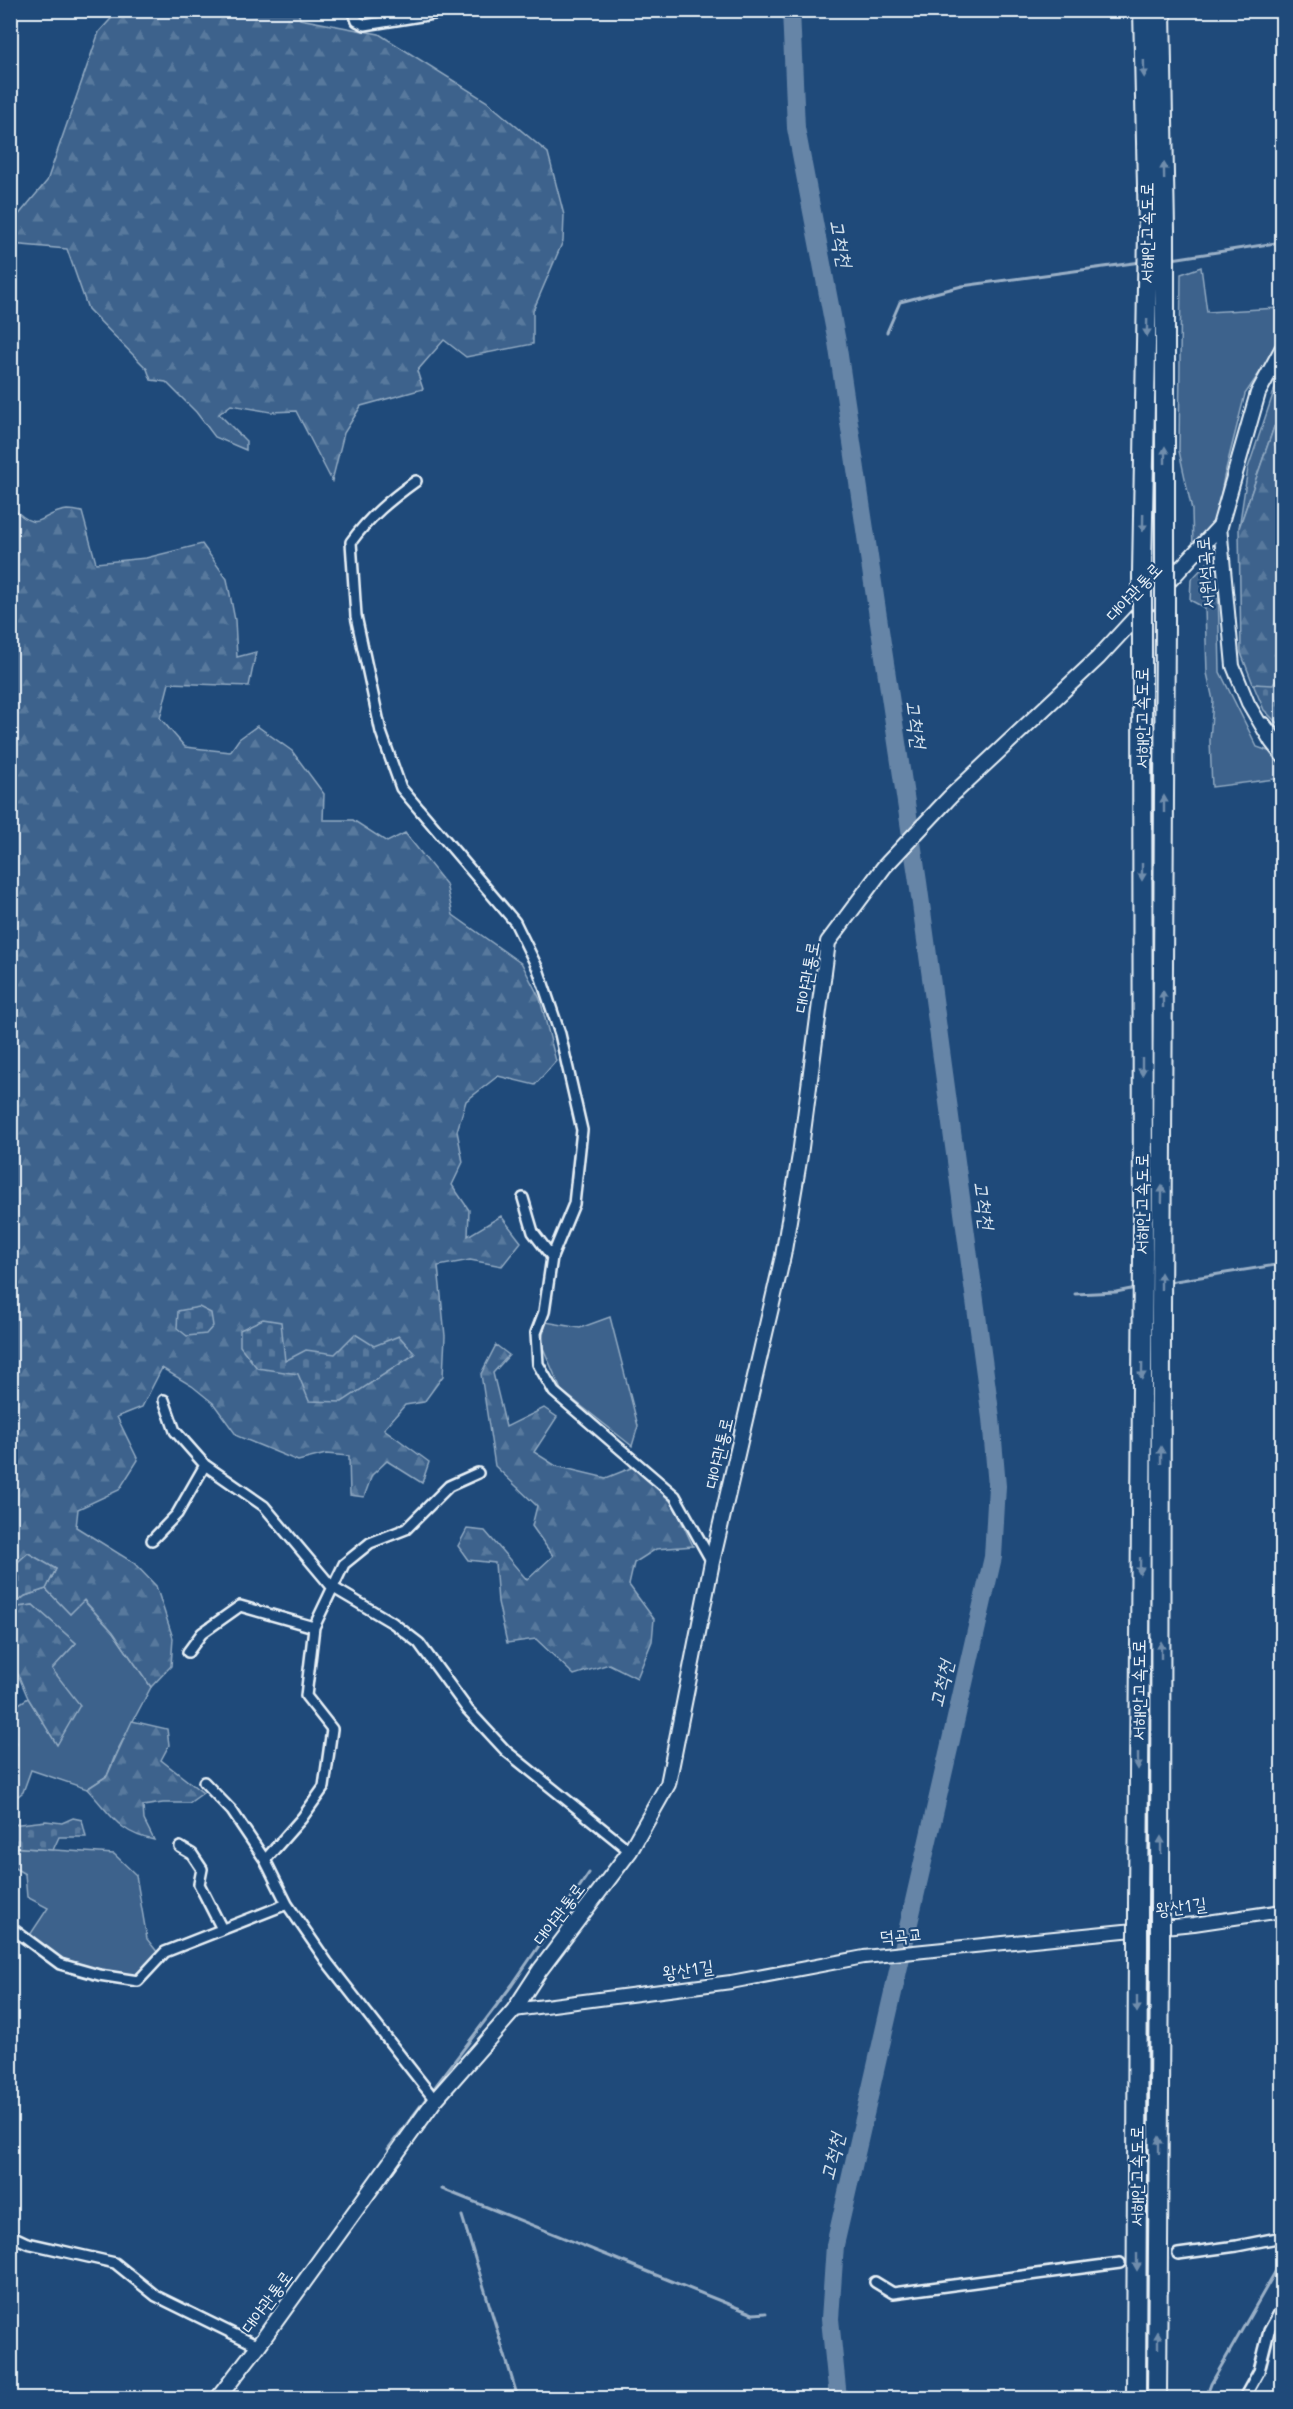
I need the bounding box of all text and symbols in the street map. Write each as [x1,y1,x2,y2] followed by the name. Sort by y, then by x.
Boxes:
[1139,59,1149,78] one-way arrow
[1159,162,1169,181] one-way arrow
[1134,182,1158,284] street label: 서해안고속도로
[825,217,860,271] water label: 고척천
[1142,318,1152,337] one-way arrow
[1160,445,1170,464] one-way arrow
[1138,513,1148,532] one-way arrow
[1190,536,1220,610] street label: 서원석곡로
[1100,557,1167,626] street label: 대야관통로
[1129,667,1153,769] street label: 서해안고속도로
[901,698,933,751] water label: 고척천
[1159,795,1169,814] one-way arrow
[1137,863,1147,882] one-way arrow
[788,939,824,1015] street label: 대야관통로
[1158,990,1168,1009] one-way arrow
[1137,1058,1147,1077] one-way arrow
[1129,1153,1153,1255] street label: 서해안고속도로
[969,1179,1001,1232] water label: 고척천
[1157,1185,1166,1204] one-way arrow
[1156,1272,1166,1291] one-way arrow
[1137,1361,1147,1380] one-way arrow
[698,1415,738,1491] street label: 대야관통로
[1156,1445,1166,1464] one-way arrow
[1135,1556,1145,1575] one-way arrow
[1126,1639,1150,1741] street label: 서해안고속도로
[1156,1640,1166,1659] one-way arrow
[922,1655,959,1710] water label: 고척천
[1133,1751,1143,1770] one-way arrow
[1156,1835,1166,1854] one-way arrow
[527,1877,590,1950] street label: 대야관통로
[1154,1891,1208,1921] street label: 왕산1길
[878,1921,924,1949] street label: 덕곡교
[661,1953,716,1984] street label: 왕산1길
[1132,1994,1142,2013] one-way arrow
[1124,2125,1148,2227] street label: 서해안고속도로
[813,2128,850,2183] water label: 고척천
[1154,2136,1164,2155] one-way arrow
[1132,2252,1142,2271] one-way arrow
[235,2265,297,2338] street label: 대야관통로
[1153,2331,1163,2350] one-way arrow

